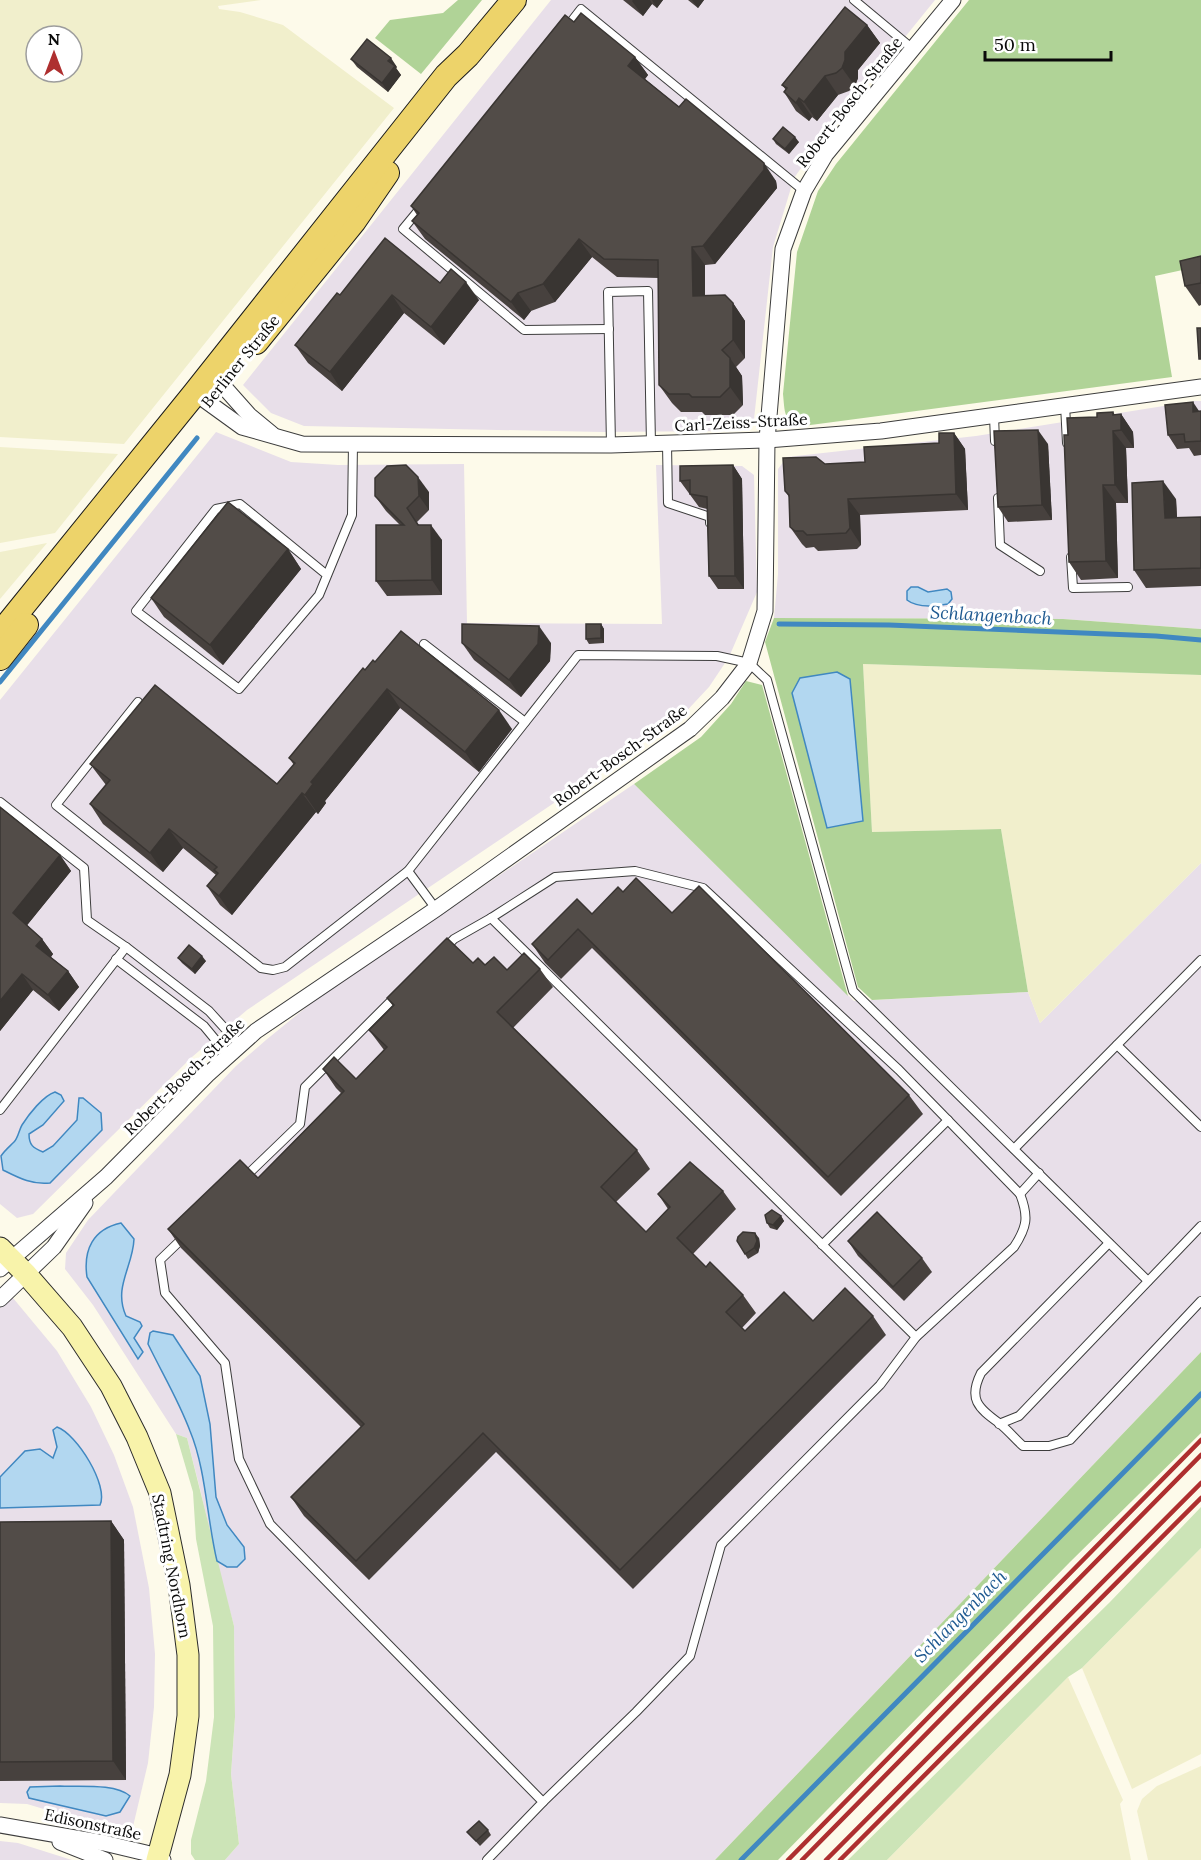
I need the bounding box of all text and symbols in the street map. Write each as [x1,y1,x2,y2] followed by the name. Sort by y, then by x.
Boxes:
[24,24,84,84] north arrow
[985,24,1111,62] scale bar
[48,29,60,49] text: N
[792,32,906,171] street label: Robert-Bosch-Straße
[994,33,1036,56] text: 50 m
[196,310,284,411] street label: Berliner Straße
[674,409,808,435] street label: Carl-Zeiss-Straße
[930,600,1053,630] water label: Schlangenbach
[549,700,691,810] street label: Robert-Bosch-Straße
[119,1013,249,1139] street label: Robert-Bosch-Straße
[148,1492,196,1640] street label: Stadtring Nordhorn
[909,1564,1012,1667] water label: Schlangenbach
[43,1804,144,1844] street label: Edisonstraße

